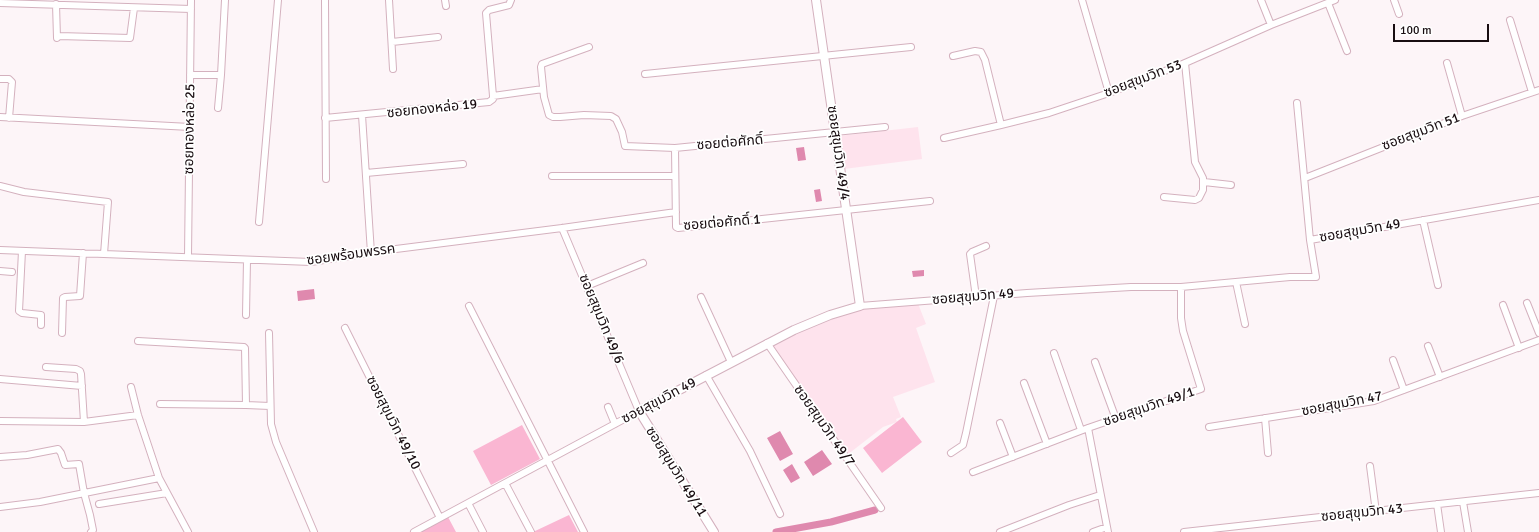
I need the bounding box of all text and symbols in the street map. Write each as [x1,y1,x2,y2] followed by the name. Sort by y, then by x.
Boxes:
[1395,16,1491,42] scale bar
[1400,23,1432,38] text: 100 m
[1102,56,1184,102] street label: ซอยสุขุมวิท 53
[181,84,199,174] street label: ซอยทองหล่อ 25
[386,96,478,122] street label: ซอยทองหล่อ 19
[823,105,853,201] street label: ซอยสุขุมวิท 49/4
[1380,109,1462,155] street label: ซอยสุขุมวิท 51
[696,132,764,154] street label: ซอยต่อศักดิ์
[683,211,761,235] street label: ซอยต่อศักดิ์ 1
[1318,216,1402,246] street label: ซอยสุขุมวิท 49
[306,240,396,270] street label: ซอยพร้อมพรรค
[575,272,627,366] street label: ซอยสุขุมวิท 49/6
[931,285,1015,309] street label: ซอยสุขุมวิท 49
[362,373,424,473] street label: ซอยสุขุมวิท 49/10
[619,374,699,428] street label: ซอยสุขุมวิท 49
[790,382,858,470] street label: ซอยสุขุมวิท 49/7
[1101,384,1197,430] street label: ซอยสุขุมวิท 49/1
[1300,388,1384,420] street label: ซอยสุขุมวิท 47
[642,424,710,520] street label: ซอยสุขุมวิท 49/11
[1320,500,1404,526] street label: ซอยสุขุมวิท 43

